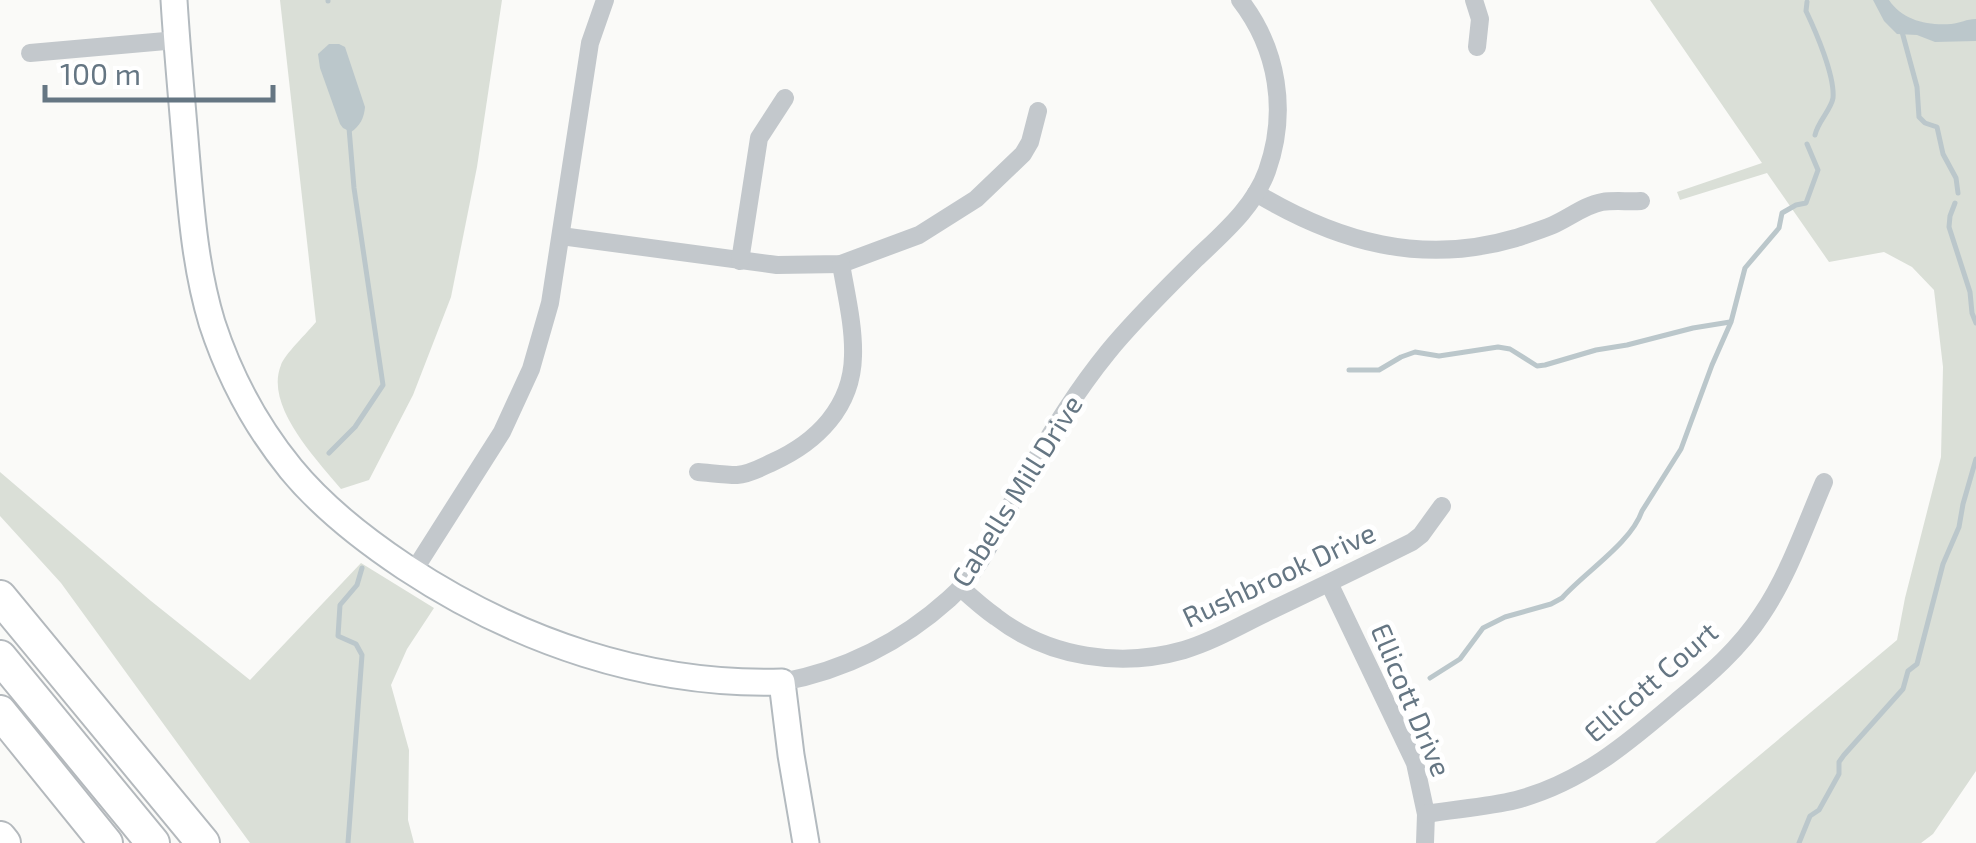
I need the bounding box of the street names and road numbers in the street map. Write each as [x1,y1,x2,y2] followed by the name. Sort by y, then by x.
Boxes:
[944,388,1089,593] street label: Cabells Mill Drive
[1177,515,1381,634] street label: Rushbrook Drive
[1577,614,1724,748] street label: Ellicott Court
[1364,618,1459,781] street label: Ellicott Drive

